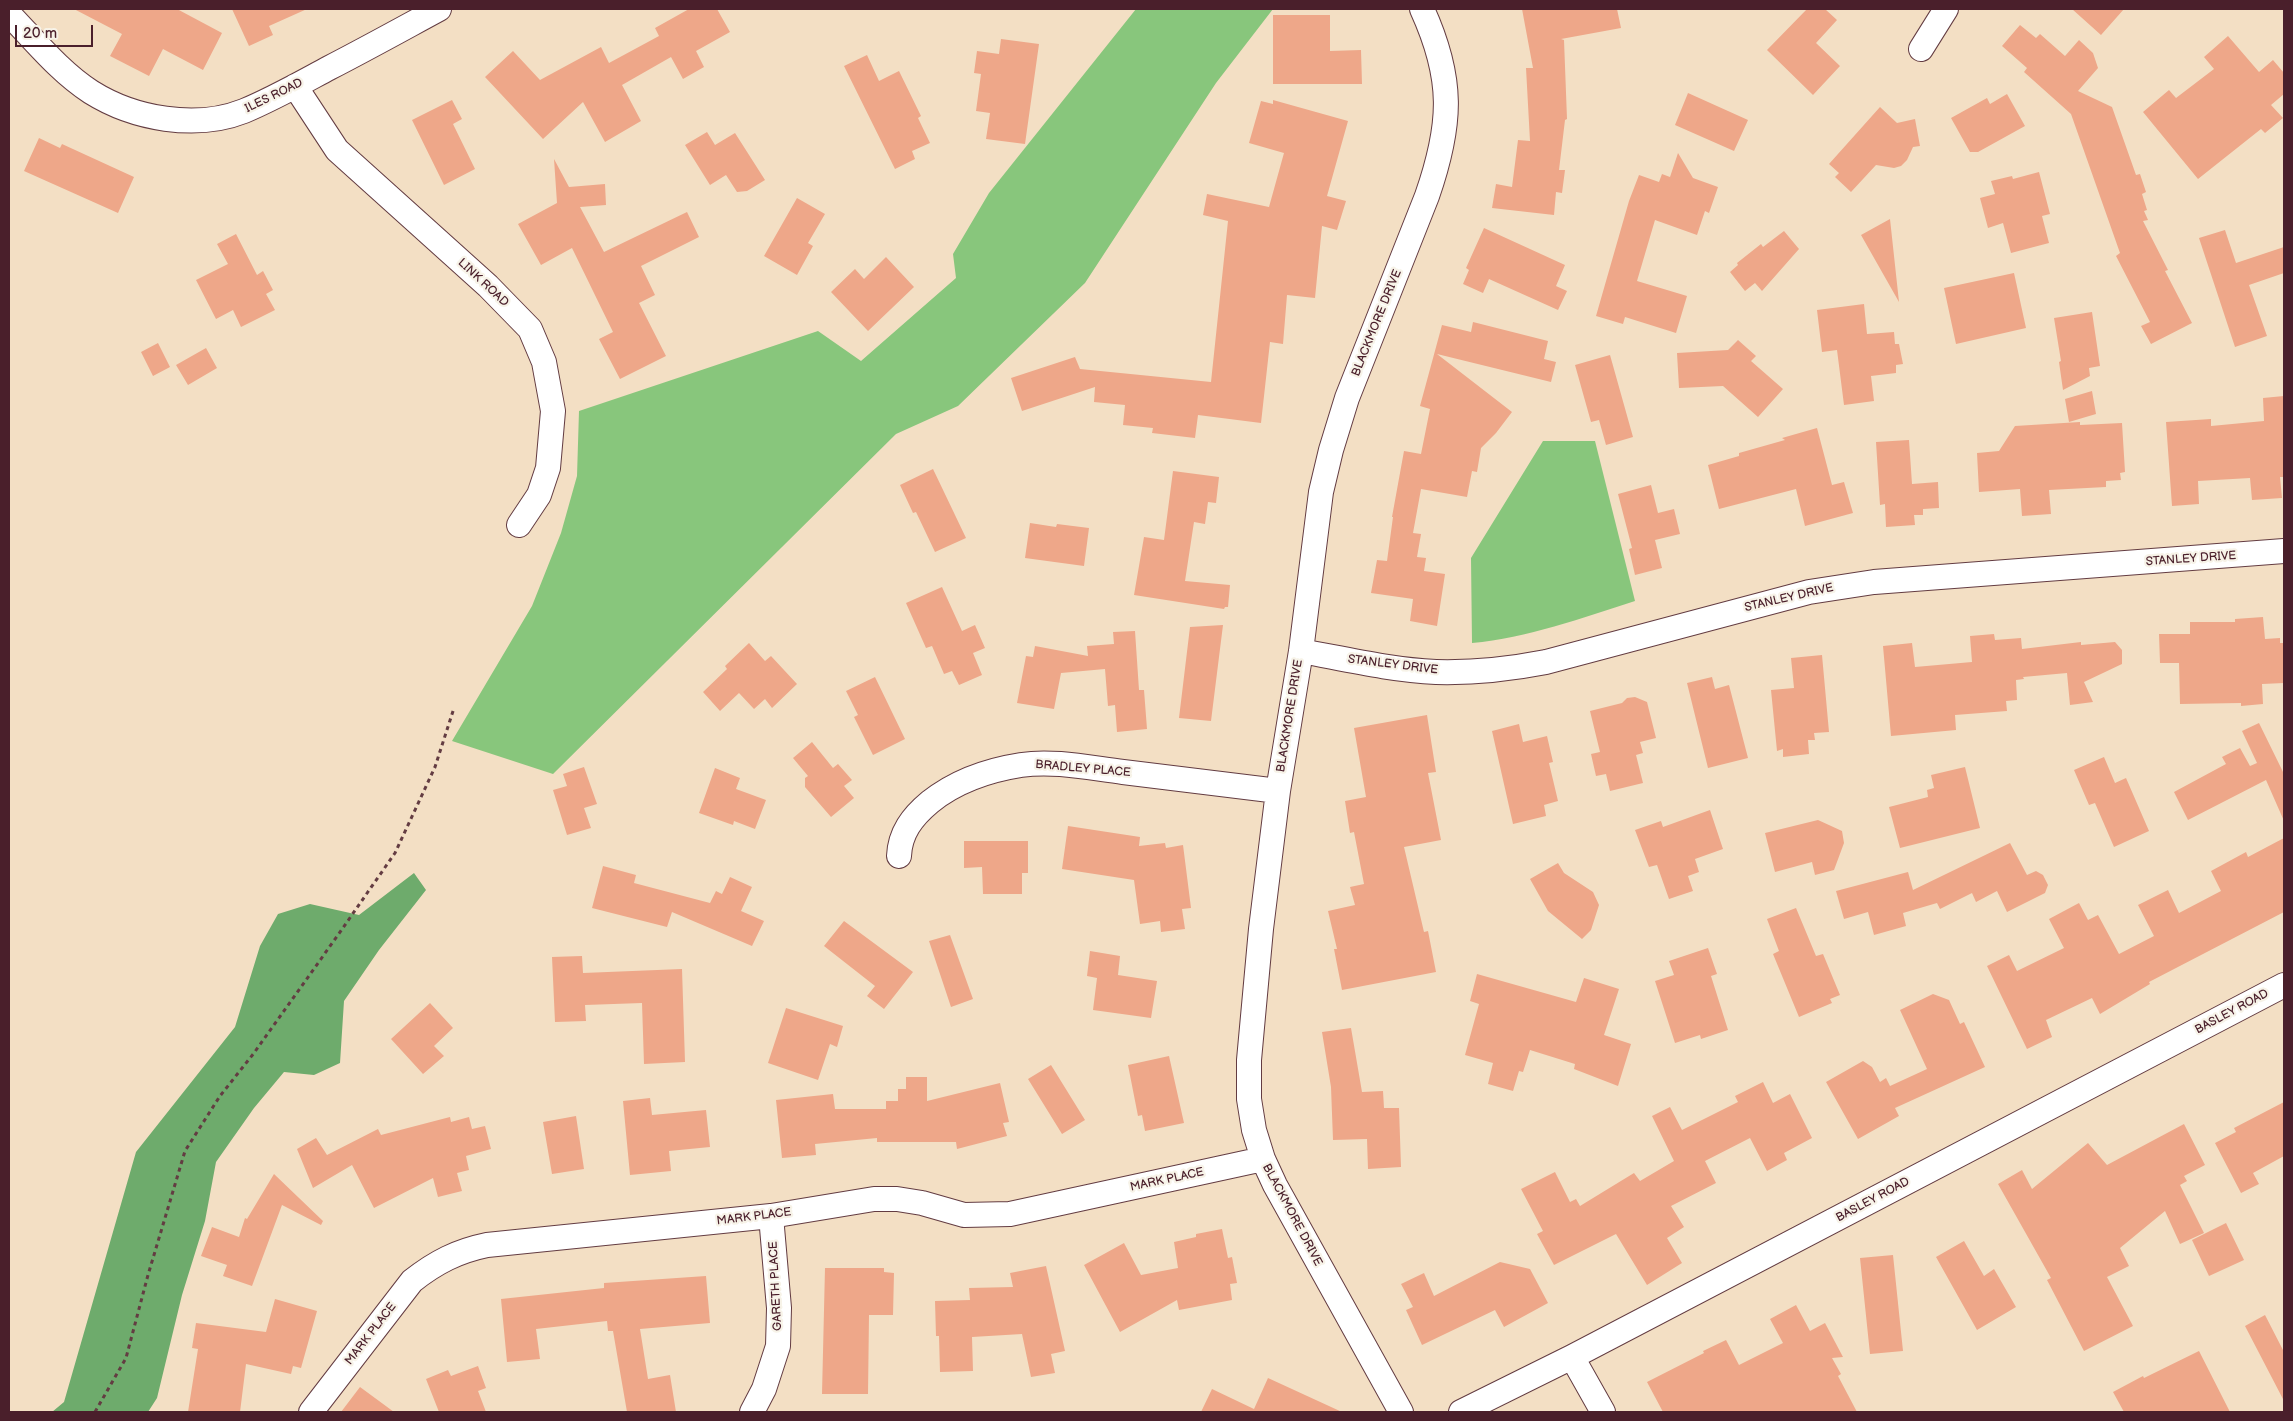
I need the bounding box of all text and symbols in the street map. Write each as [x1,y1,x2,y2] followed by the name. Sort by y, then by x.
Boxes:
[18,15,95,47] scale bar
[23,24,57,43] text: 20 m
[243,76,305,116] street label: ILES ROAD
[455,256,511,310] street label: LINK ROAD
[1349,268,1405,378] street label: BLACKMORE DRIVE
[2145,549,2237,569] street label: STANLEY DRIVE
[1743,581,1835,615] street label: STANLEY DRIVE
[1347,652,1439,678] street label: STANLEY DRIVE
[1274,659,1306,773] street label: BLACKMORE DRIVE
[1035,758,1131,780] street label: BRADLEY PLACE
[2193,987,2271,1037] street label: BASLEY ROAD
[1259,1161,1325,1269] street label: BLACKMORE DRIVE
[1129,1165,1205,1195] street label: MARK PLACE
[1834,1175,1912,1225] street label: BASLEY ROAD
[716,1205,792,1229] street label: MARK PLACE
[766,1241,786,1331] street label: GARETH PLACE
[342,1300,400,1368] street label: MARK PLACE

